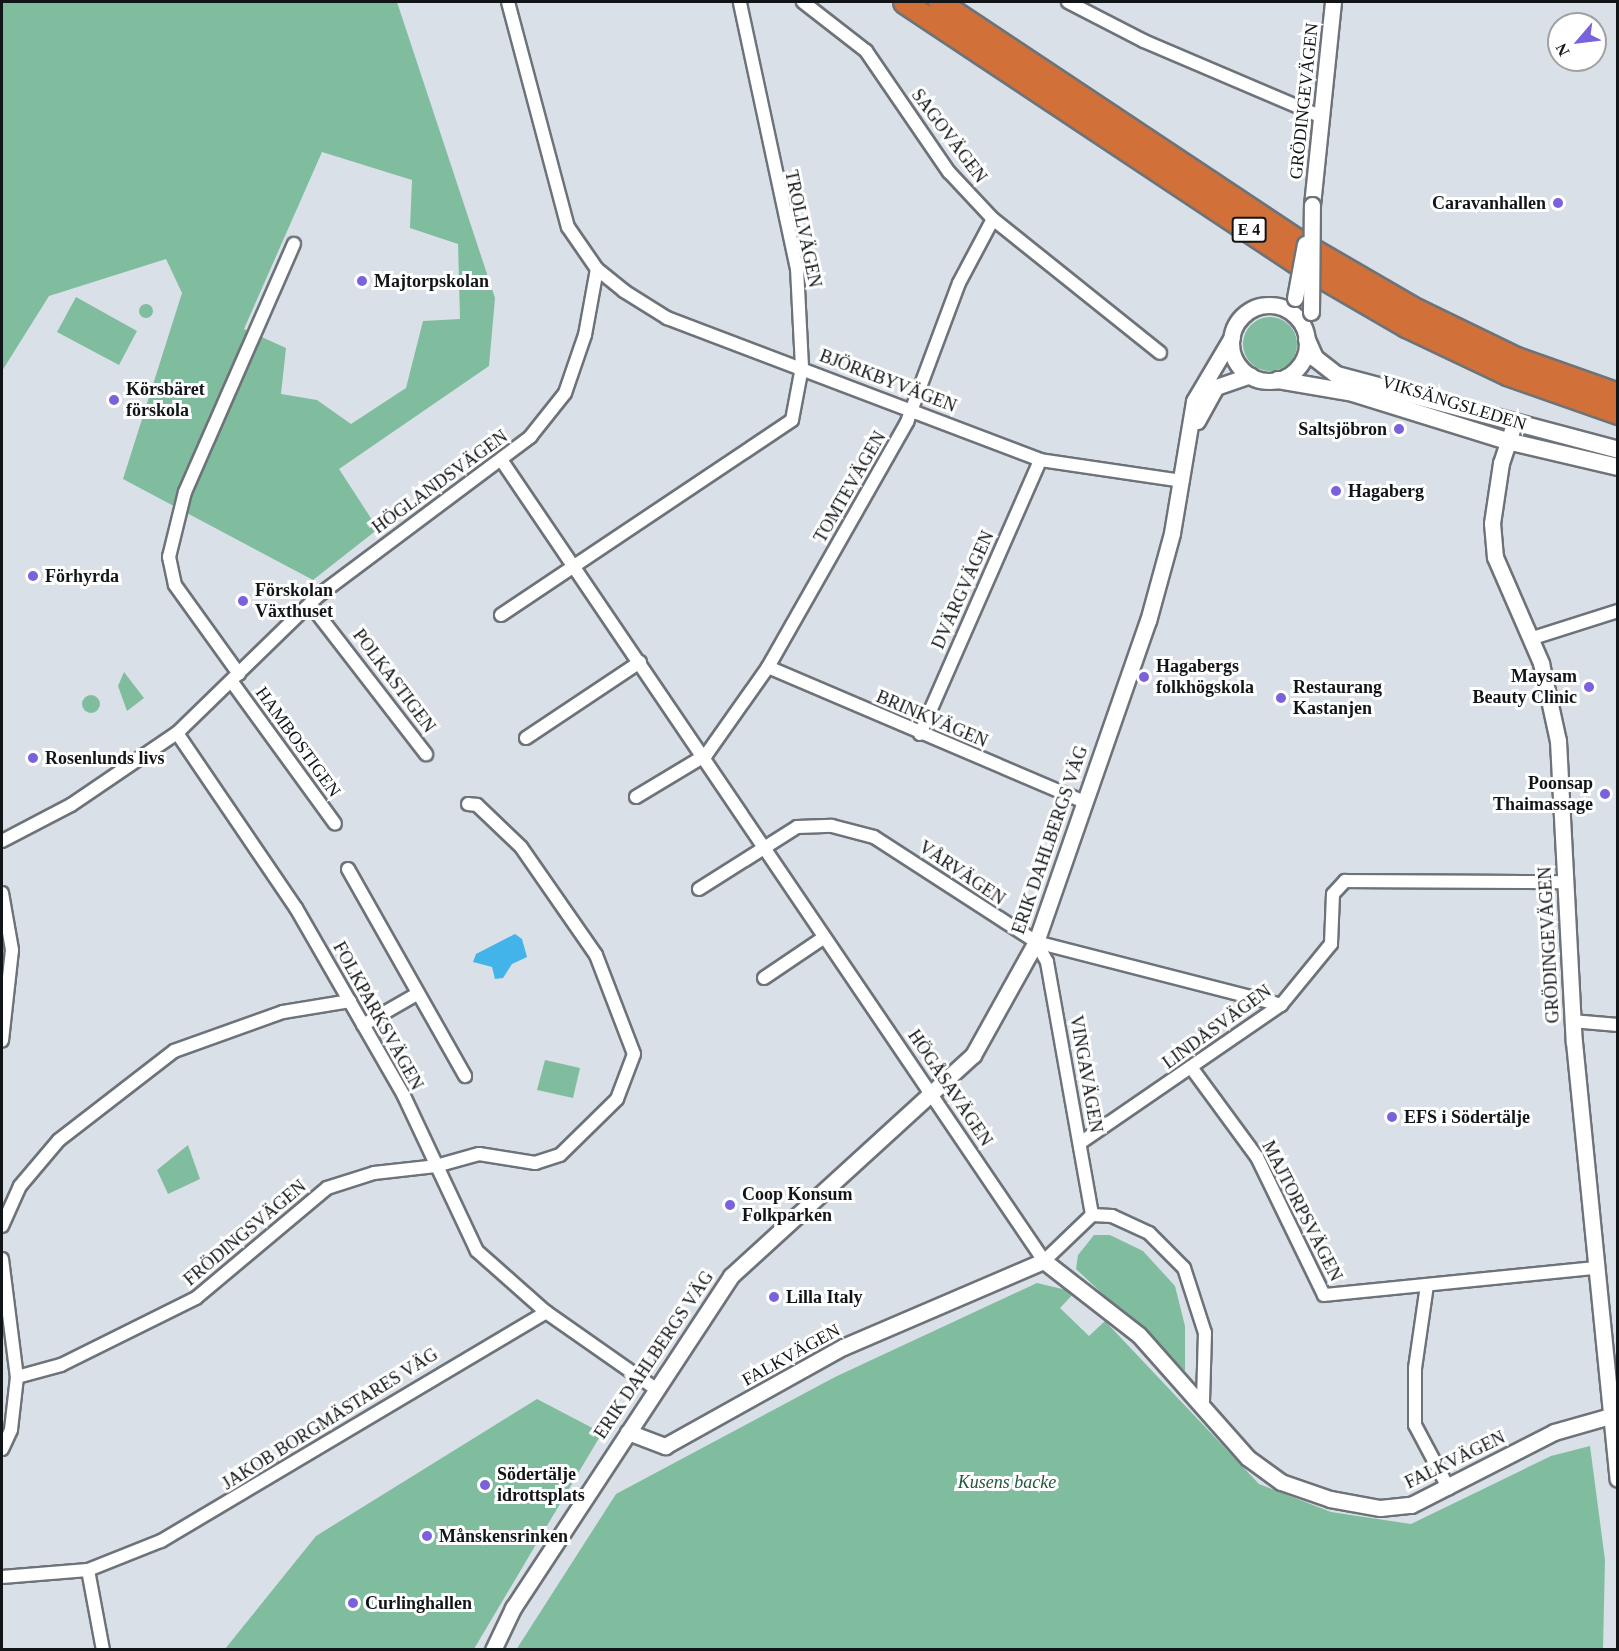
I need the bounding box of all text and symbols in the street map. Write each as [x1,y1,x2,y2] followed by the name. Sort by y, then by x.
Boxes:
[1547,12,1607,72] north arrow
[1285,22,1323,180] street label: GRÖDINGEVÄGEN
[1552,41,1573,59] text: N
[907,85,991,187] street label: SAGOVÄGEN
[780,168,826,290] street label: TROLLVÄGEN
[1432,192,1546,214] place label: Caravanhallen
[1551,196,1565,210] marker: Caravanhallen
[1231,217,1267,243] road number: E 4
[374,270,489,292] place label: Majtorpskolan
[355,274,369,288] marker: Majtorpskolan
[816,345,960,417] street label: BJÖRKBYVÄGEN
[1379,371,1529,435] street label: VIKSÄNGSLEDEN
[126,379,205,422] place label: Körsbäret förskola
[107,393,121,407] marker: Körsbäret förskola
[1298,418,1387,440] place label: Saltsjöbron
[1392,422,1406,436] marker: Saltsjöbron
[368,426,512,538] street label: HÖGLANDSVÄGEN
[809,428,891,546] street label: TOMTEVÄGEN
[1348,480,1424,502] place label: Hagaberg
[1329,484,1343,498] marker: Hagaberg
[927,528,999,652] street label: DVÄRGVÄGEN
[45,565,119,587] place label: Förhyrda
[26,569,40,583] marker: Förhyrda
[255,580,333,622] place label: Förskolan Växthuset
[236,594,250,608] marker: Förskolan Växthuset
[348,625,440,737] street label: POLKASTIGEN
[1156,656,1254,698] place label: Hagabergs folkhögskola
[1472,666,1577,708] place label: Maysam Beauty Clinic
[1137,670,1151,684] marker: Hagabergs folkhögskola
[1293,677,1382,720] place label: Restaurang Kastanjen
[1582,680,1596,694] marker: Maysam Beauty Clinic
[251,683,345,801] street label: HAMBOSTIGEN
[873,686,991,752] street label: BRINKVÄGEN
[1274,691,1288,705] marker: Restaurang Kastanjen
[1008,743,1092,937] street label: ERIK DAHLBERGS VÄG
[45,747,165,769] place label: Rosenlunds livs
[26,751,40,765] marker: Rosenlunds livs
[1493,773,1593,816] place label: Poonsap Thaimassage
[1598,787,1612,801] marker: Poonsap Thaimassage
[915,836,1009,910] street label: VÅRVÄGEN
[1534,866,1564,1024] street label: GRÖDINGEVÄGEN
[328,938,428,1094] street label: FOLKPARKSVÄGEN
[1158,980,1276,1074] street label: LINDÅSVÄGEN
[1065,1014,1107,1134] street label: VINGAVÄGEN
[903,1026,997,1150] street label: HÖGÅSAVÄGEN
[1404,1106,1530,1128] place label: EFS i Södertälje
[1385,1110,1399,1124] marker: EFS i Södertälje
[1257,1137,1347,1285] street label: MAJTORPSVÄGEN
[179,1176,311,1290] street label: FRÖDINGSVÄGEN
[742,1184,853,1226] place label: Coop Konsum Folkparken
[723,1198,737,1212] marker: Coop Konsum Folkparken
[590,1267,718,1443] street label: ERIK DAHLBERGS VÄG
[786,1286,863,1308] place label: Lilla Italy
[767,1290,781,1304] marker: Lilla Italy
[738,1319,844,1391] street label: FALKVÄGEN
[218,1343,442,1495] street label: JAKOB BORGMÄSTARES VÄG
[1401,1426,1509,1494] street label: FALKVÄGEN
[497,1464,585,1506] place label: Södertälje idrottsplats
[958,1471,1056,1493] park label: Kusens backe
[478,1478,492,1492] marker: Södertälje idrottsplats
[439,1525,568,1547] place label: Månskensrinken
[420,1529,434,1543] marker: Månskensrinken
[365,1592,472,1614] place label: Curlinghallen
[346,1596,360,1610] marker: Curlinghallen

